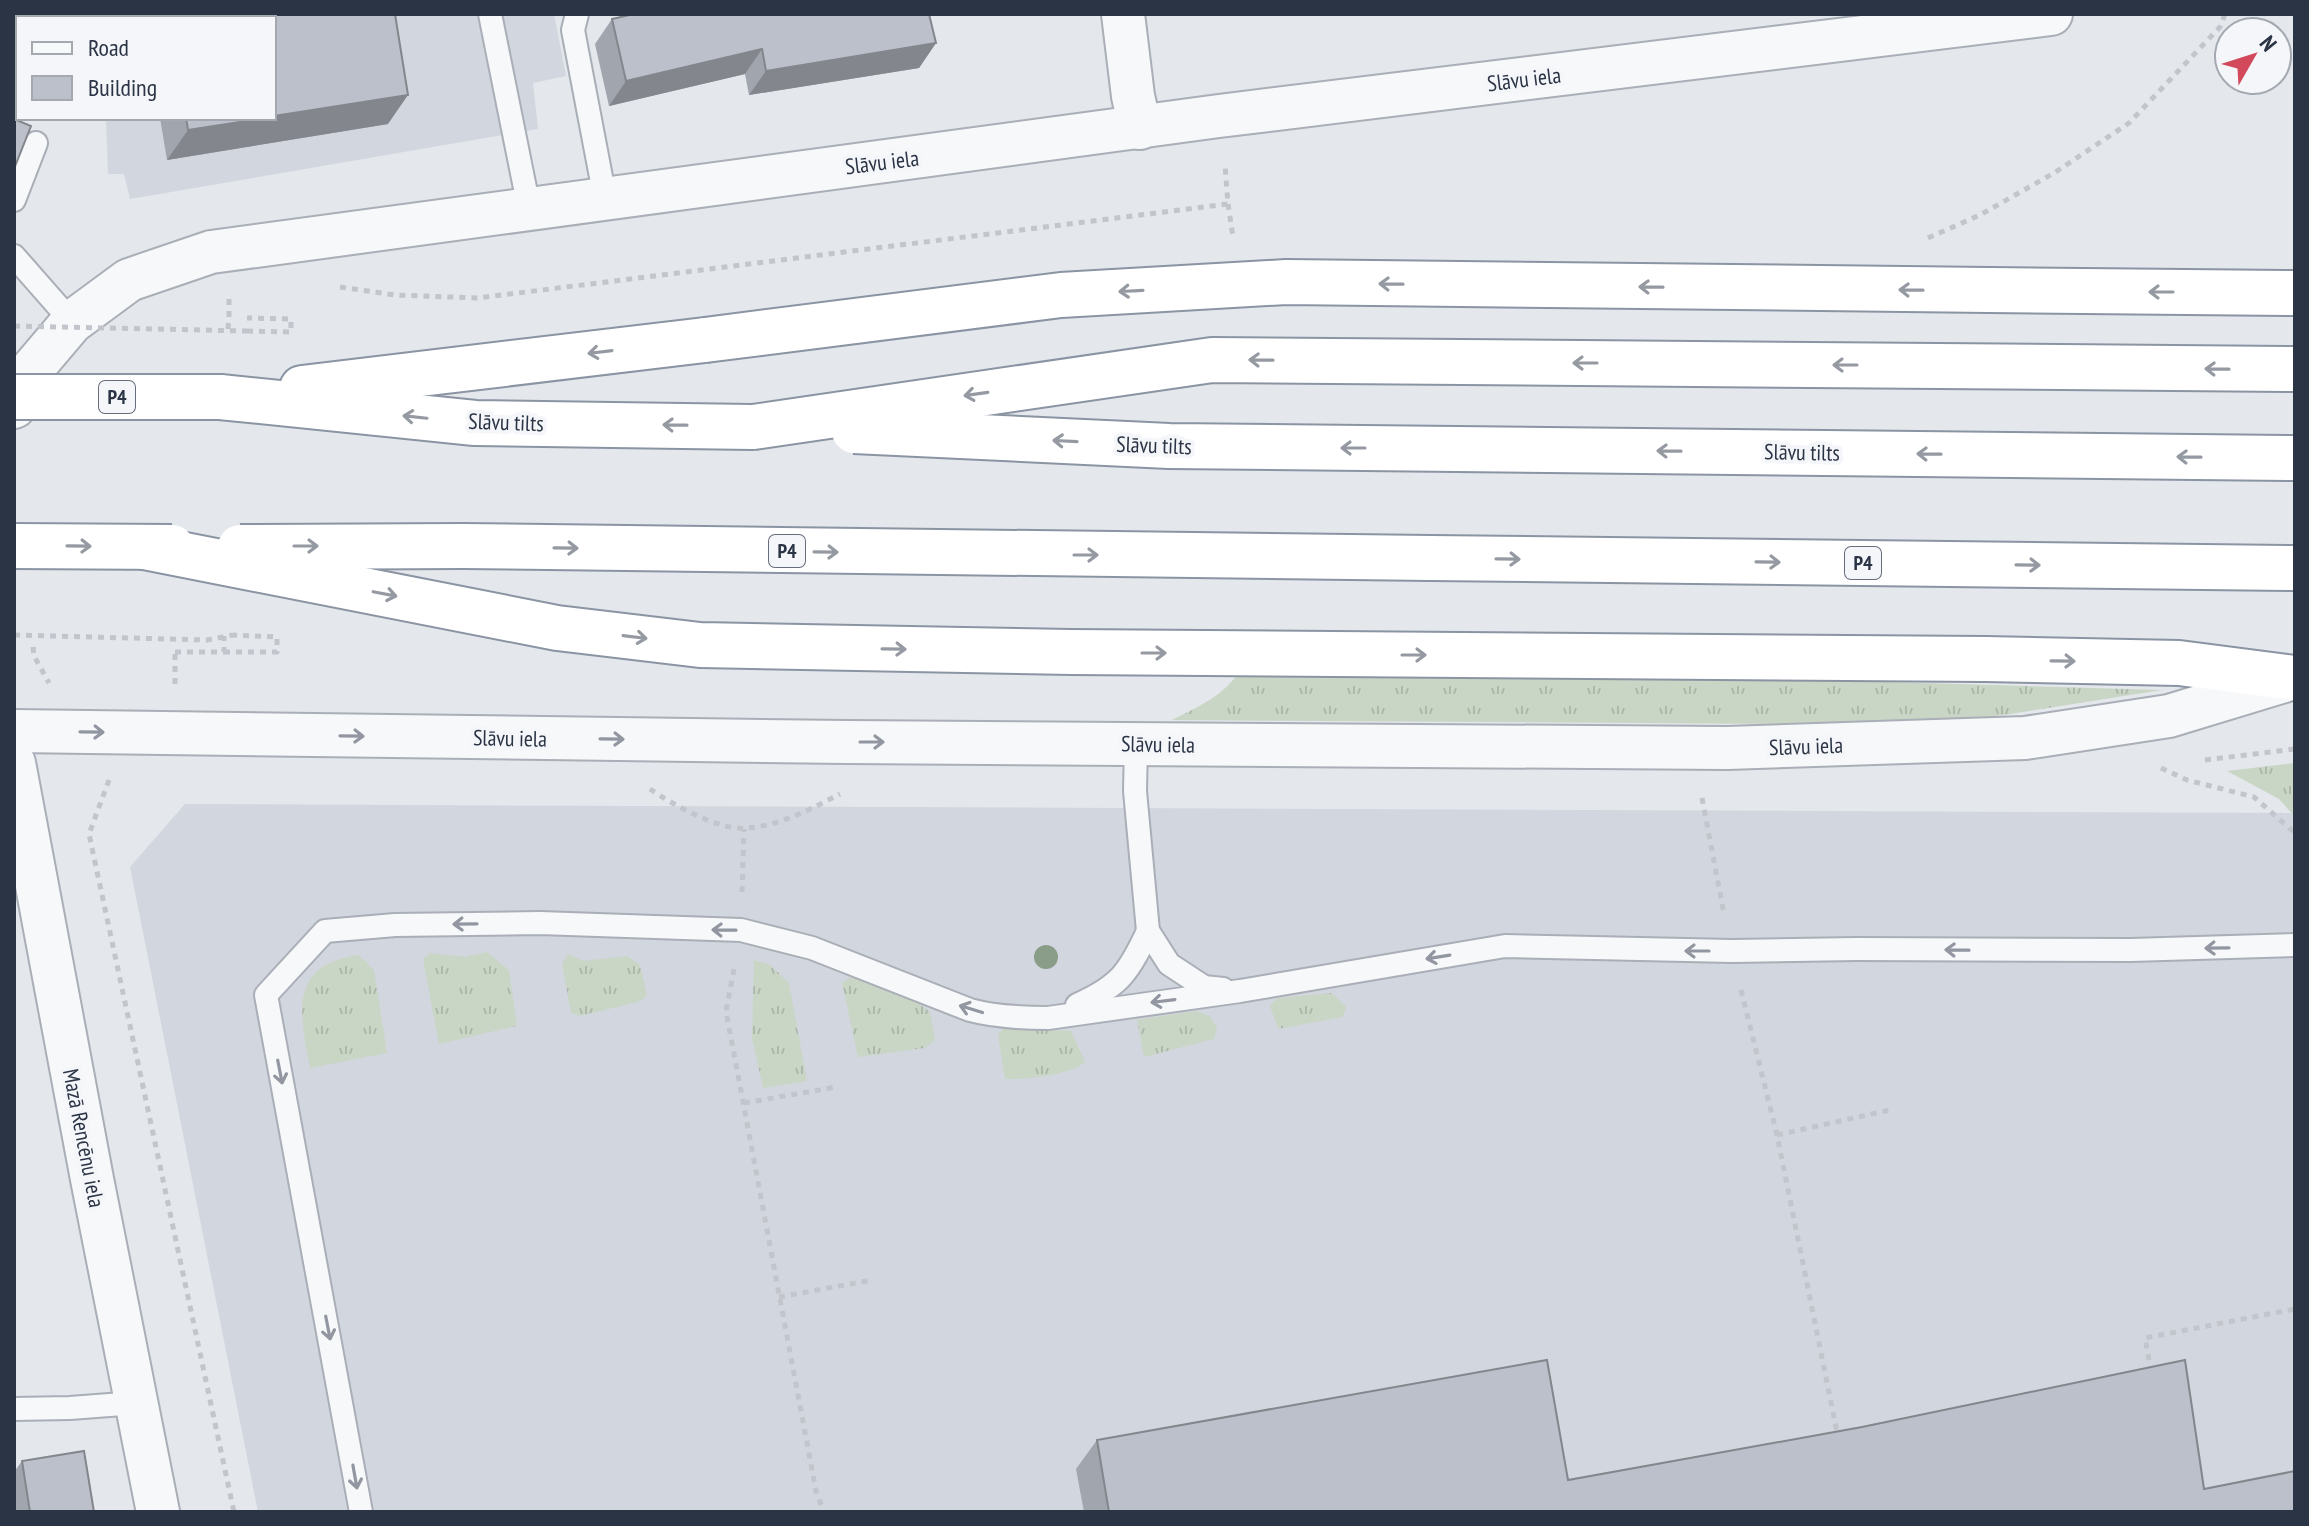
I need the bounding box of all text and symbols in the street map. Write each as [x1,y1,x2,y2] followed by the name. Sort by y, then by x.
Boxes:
[16,16,276,120] legend
[2213,16,2293,96] north arrow
[2254,30,2283,57] text: N
[88,32,129,63] text: Road
[1486,61,1562,97] street label: Slāvu iela
[88,72,157,103] text: Building
[844,144,920,180] street label: Slāvu iela
[1378,276,1405,291] one-way arrow
[1638,279,1665,294] one-way arrow
[1898,282,1925,297] one-way arrow
[1118,284,1145,299] one-way arrow
[2148,284,2175,300] one-way arrow
[587,345,614,360] one-way arrow
[1248,352,1275,368] one-way arrow
[1572,355,1599,371] one-way arrow
[1832,357,1859,373] one-way arrow
[2204,361,2231,376] one-way arrow
[99,381,135,413] road number: P4
[964,387,989,402] one-way arrow
[468,407,544,437] street label: Slāvu tilts
[402,409,429,424] one-way arrow
[662,418,689,433] one-way arrow
[1116,430,1192,460] street label: Slāvu tilts
[1052,434,1079,449] one-way arrow
[1764,437,1840,467] street label: Slāvu tilts
[1340,440,1367,456] one-way arrow
[1656,443,1683,459] one-way arrow
[1916,446,1943,462] one-way arrow
[2176,449,2203,465] one-way arrow
[769,535,805,567] road number: P4
[65,538,92,554] one-way arrow
[292,539,319,554] one-way arrow
[552,540,579,556] one-way arrow
[812,544,839,560] one-way arrow
[1072,547,1099,563] one-way arrow
[1845,547,1881,579] road number: P4
[1494,551,1521,566] one-way arrow
[1754,554,1781,570] one-way arrow
[2014,557,2041,573] one-way arrow
[372,588,397,603] one-way arrow
[621,630,648,645] one-way arrow
[880,641,907,656] one-way arrow
[1140,645,1167,661] one-way arrow
[1400,647,1427,663] one-way arrow
[2049,653,2076,669] one-way arrow
[473,723,547,753] street label: Slāvu iela
[78,724,105,740] one-way arrow
[338,728,365,743] one-way arrow
[1121,729,1195,759] street label: Slāvu iela
[598,731,625,747] one-way arrow
[1769,731,1843,761] street label: Slāvu iela
[858,734,885,750] one-way arrow
[452,916,479,932] one-way arrow
[711,922,738,937] one-way arrow
[2204,940,2231,955] one-way arrow
[1944,942,1971,958] one-way arrow
[1684,943,1711,959] one-way arrow
[1426,950,1451,965] one-way arrow
[1151,994,1176,1009] one-way arrow
[958,1001,983,1016] one-way arrow
[274,1059,289,1084] one-way arrow
[57,1066,111,1210] street label: Mazā Rencēnu iela
[321,1314,336,1340] one-way arrow
[349,1464,364,1489] one-way arrow

